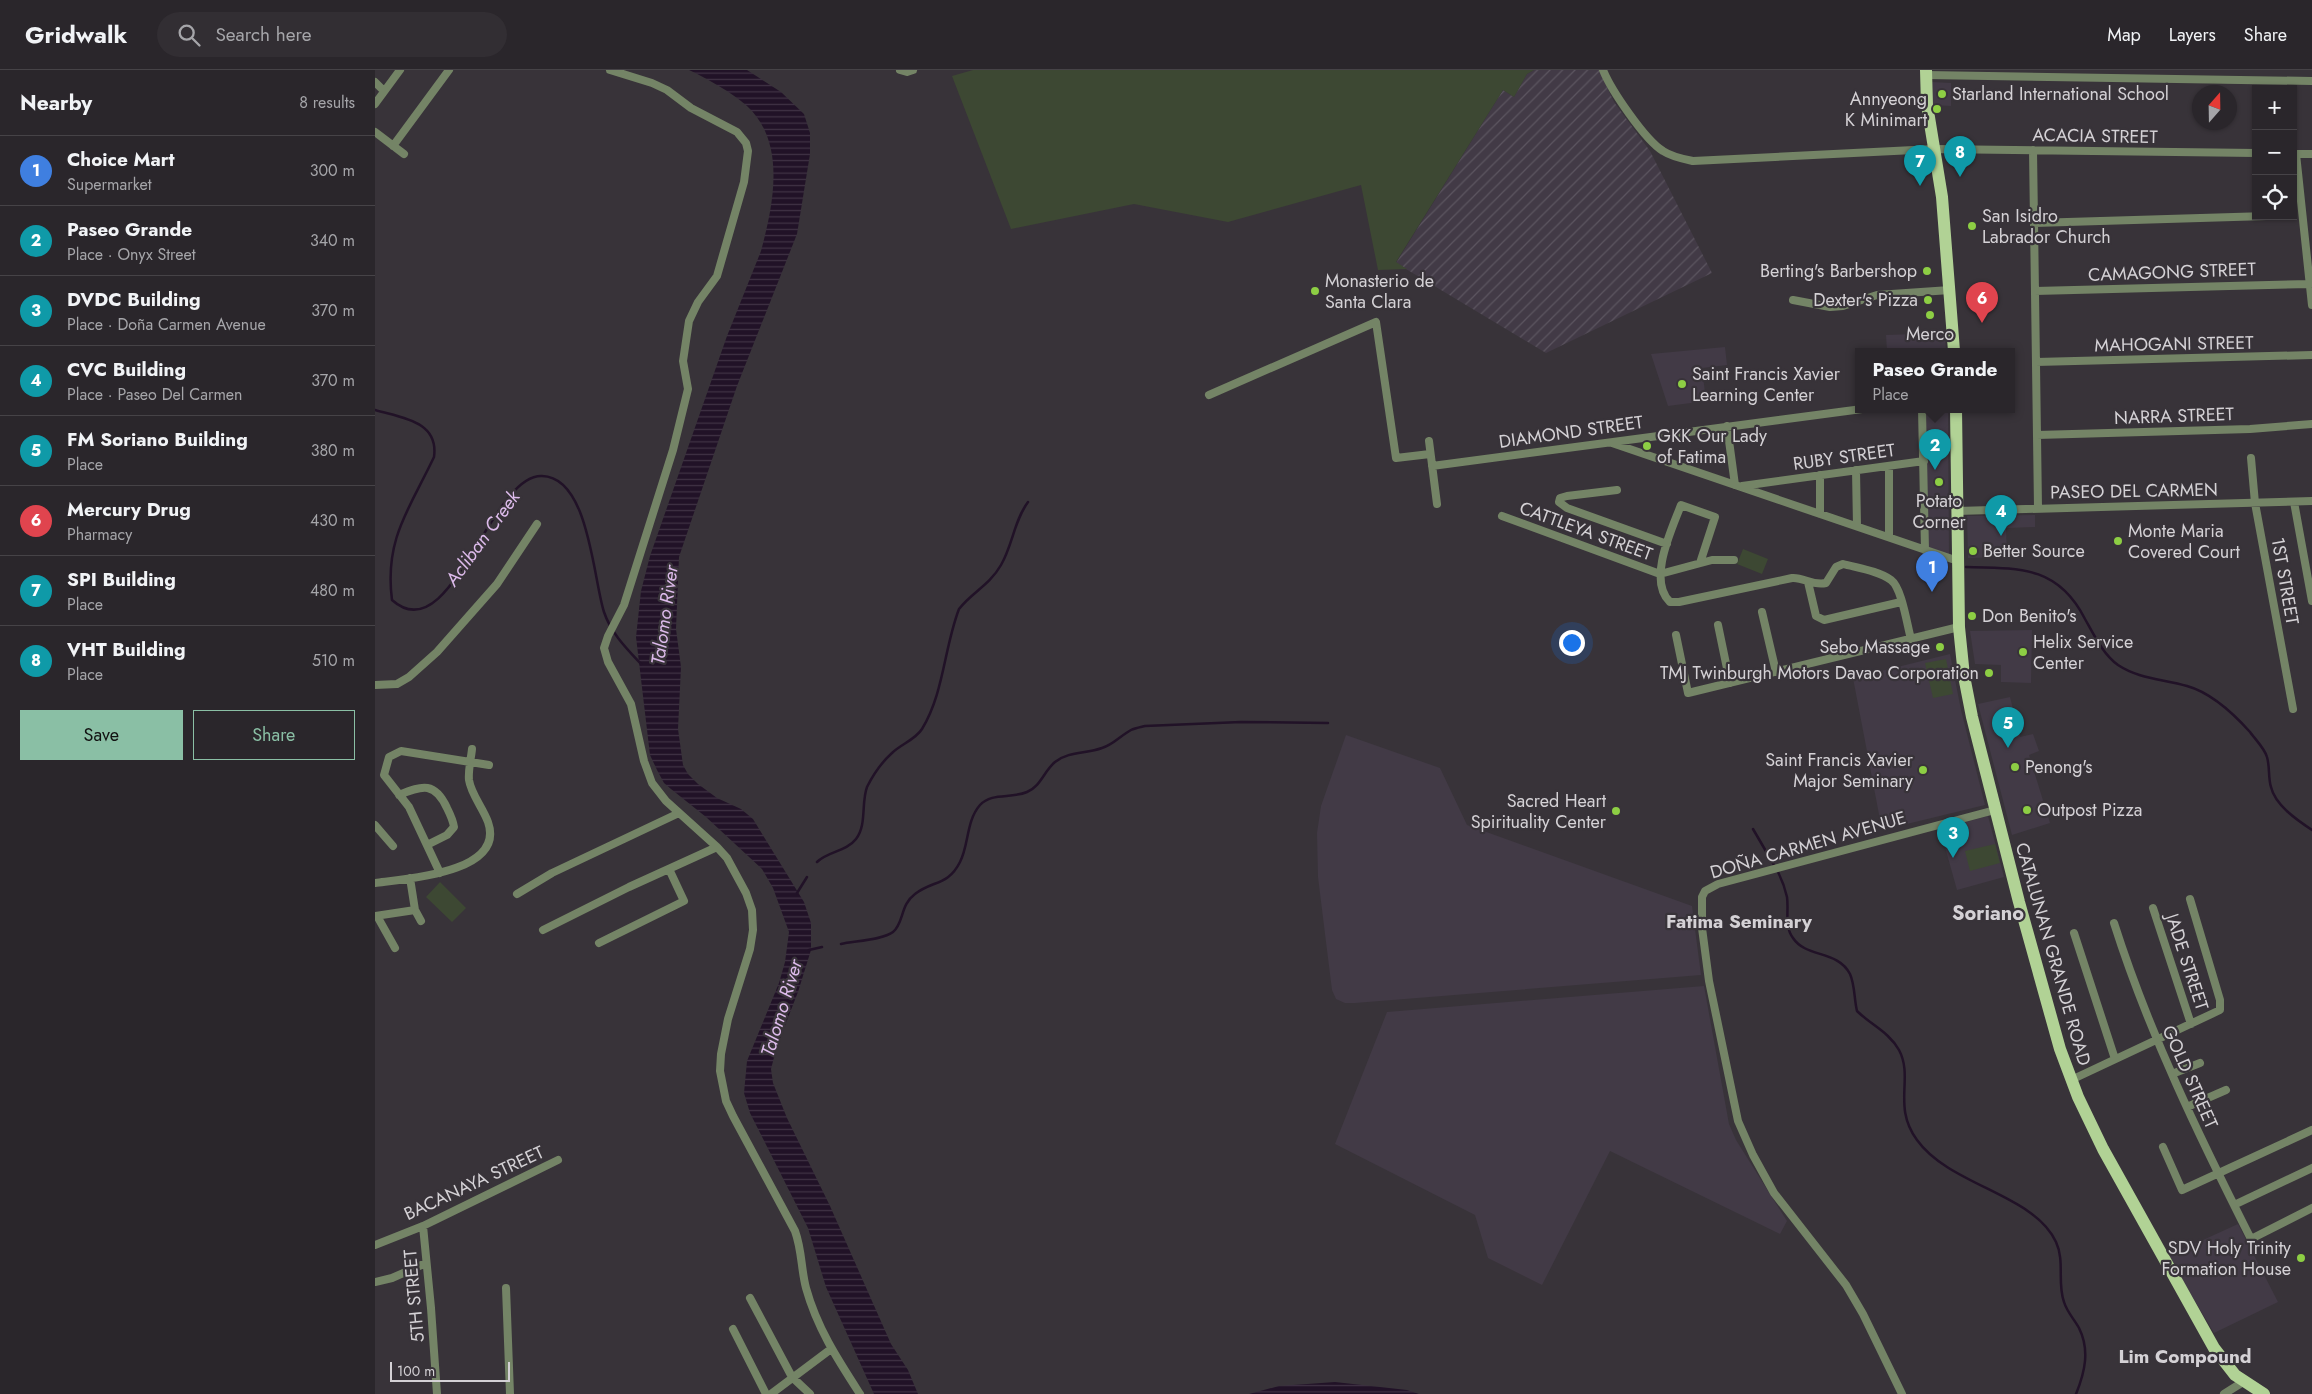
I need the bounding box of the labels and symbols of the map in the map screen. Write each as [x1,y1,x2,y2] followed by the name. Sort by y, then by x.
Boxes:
[1952,81,2169,107] place label: Starland International School
[2192,85,2237,130] north arrow
[1845,86,1928,133] place label: Annyeong K Minimart
[1936,88,1948,100] marker: Starland International School
[1931,103,1943,115] marker: Annyeong K Minimart
[2032,122,2158,150] street label: ACACIA STREET
[1944,136,1976,177] pin: 8
[1904,145,1936,186] pin: 7
[1982,203,2111,250] place label: San Isidro Labrador Church
[1966,220,1978,232] marker: San Isidro Labrador Church
[2088,256,2257,288] street label: CAMAGONG STREET
[1760,258,1917,284] place label: Berting's Barbershop
[1921,265,1933,277] marker: Berting's Barbershop
[1325,268,1434,315] place label: Monasterio de Santa Clara
[1966,282,1998,323] pin: 6
[1309,285,1321,297] marker: Monasterio de Santa Clara
[1813,287,1918,313] place label: Dexter's Pizza
[1922,294,1934,306] marker: Dexter's Pizza
[1924,309,1936,321] marker: Merco
[1906,321,1954,347] place label: Merco
[2094,330,2254,358] street label: MAHOGANI STREET
[1692,361,1841,408] place label: Saint Francis Xavier Learning Center
[1676,378,1688,390] marker: Saint Francis Xavier Learning Center
[2114,401,2235,431] street label: NARRA STREET
[1497,409,1645,455] street label: DIAMOND STREET
[1657,423,1767,470] place label: GKK Our Lady of Fatima
[1919,429,1951,470] pin: 2
[1791,437,1897,477] street label: RUBY STREET
[1641,440,1653,452] marker: GKK Our Lady of Fatima
[1933,476,1945,488] marker: Potato Corner
[2050,477,2218,505] street label: PASEO DEL CARMEN
[438,484,527,592] water label: Acliban Creek
[1912,488,1966,535] place label: Potato Corner
[1516,495,1657,567] street label: CATTLEYA STREET
[1985,495,2017,536] pin: 4
[2128,518,2240,565] place label: Monte Maria Covered Court
[2112,535,2124,547] marker: Monte Maria Covered Court
[2265,535,2306,627] street label: 1ST STREET
[1983,538,2085,564] place label: Better Source
[1967,545,1979,557] marker: Better Source
[1916,551,1948,592] pin: 1
[644,562,685,667] water label: Talomo River
[1982,603,2077,629] place label: Don Benito's
[1966,610,1978,622] marker: Don Benito's
[2033,629,2133,676] place label: Helix Service Center
[1559,630,1585,656] your location
[1819,634,1930,660] place label: Sebo Massage
[1934,641,1946,653] marker: Sebo Massage
[2017,646,2029,658] marker: Helix Service Center
[1660,660,1979,686] place label: TMJ Twinburgh Motors Davao Corporation
[1983,667,1995,679] marker: TMJ Twinburgh Motors Davao Corporation
[1992,707,2024,748] pin: 5
[1765,747,1914,794] place label: Saint Francis Xavier Major Seminary
[2025,754,2093,780] place label: Penong's
[2009,761,2021,773] marker: Penong's
[1917,764,1929,776] marker: Saint Francis Xavier Major Seminary
[1471,788,1607,835] place label: Sacred Heart Spirituality Center
[2037,797,2142,823] place label: Outpost Pizza
[2021,804,2033,816] marker: Outpost Pizza
[1610,805,1622,817] marker: Sacred Heart Spirituality Center
[1707,805,1909,885] street label: DOÑA CARMEN AVENUE
[1937,817,1969,858] pin: 3
[2009,839,2097,1069] street label: CATALUNAN GRANDE ROAD
[1952,899,2024,928] district label: Soriano
[1666,908,1813,935] district label: Fatima Seminary
[2159,908,2215,1014] street label: JADE STREET
[754,955,810,1060] water label: Talomo River
[2156,1021,2225,1133] street label: GOLD STREET
[400,1139,549,1227] street label: BACANAYA STREET
[2161,1235,2291,1282] place label: SDV Holy Trinity Formation House
[397,1248,431,1344] street label: 5TH STREET
[2295,1252,2307,1264] marker: SDV Holy Trinity Formation House
[2118,1343,2252,1370] district label: Lim Compound
[390,1359,510,1382] scale bar

